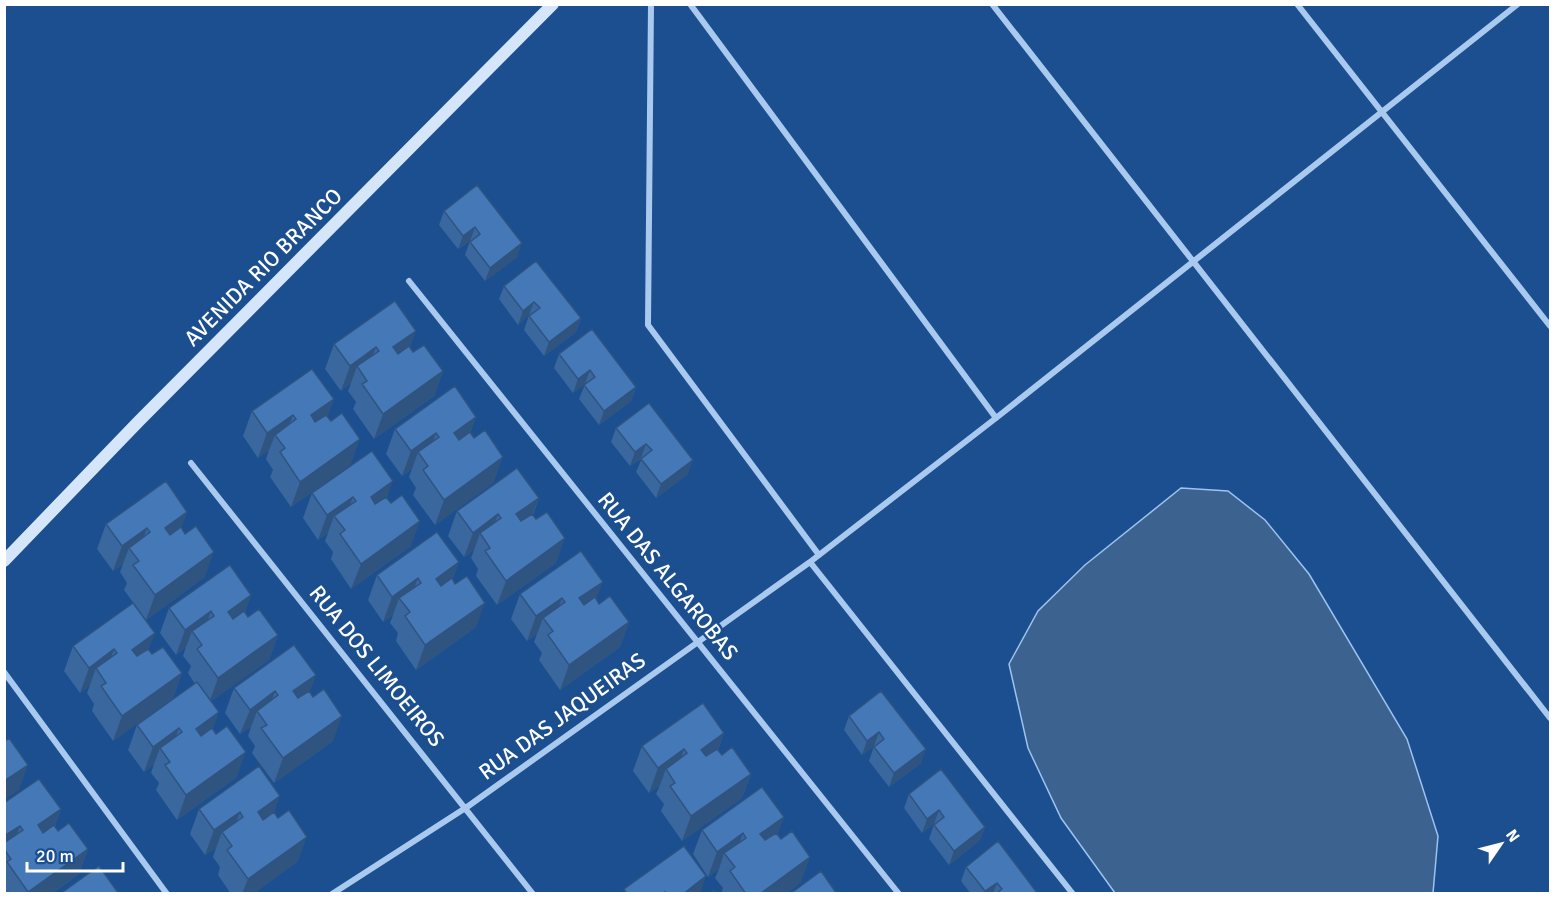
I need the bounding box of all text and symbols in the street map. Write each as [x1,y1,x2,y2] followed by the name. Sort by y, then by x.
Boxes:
[178,182,348,352] street label: AVENIDA RIO BRANCO
[592,487,744,665] street label: RUA DAS ALGAROBAS
[304,580,450,752] street label: RUA DOS LIMOEIROS
[473,646,651,786] street label: RUA DAS JAQUEIRAS
[1471,814,1531,874] north arrow
[1501,826,1524,846] text: N
[27,835,123,873] scale bar
[36,845,74,867] text: 20 m

